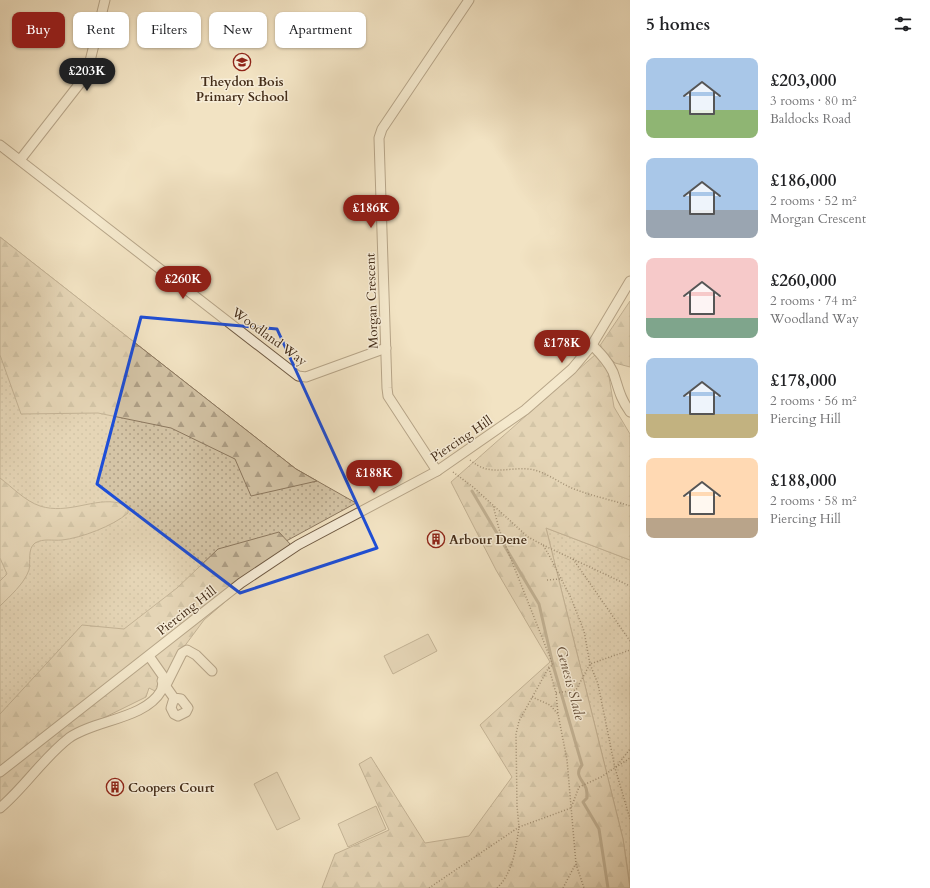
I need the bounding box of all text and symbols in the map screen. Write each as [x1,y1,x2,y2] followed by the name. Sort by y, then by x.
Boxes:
[12,12,65,48] chip: Buy
[73,12,129,48] chip: Rent
[137,12,201,48] chip: Filters
[209,12,267,48] chip: New
[275,12,366,48] chip: Apartment
[646,13,710,36] text: 5 homes
[892,13,914,35] icon: filters
[232,52,252,72] school or university icon: Theydon Bois Primary School
[59,58,115,92] pin: £203K
[68,62,106,80] text: £203K
[770,69,836,92] text: £203,000
[196,73,288,106] place label: Theydon Bois Primary School
[678,74,726,122] icon: home
[770,92,857,110] text: 3 rooms · 80 m²
[770,110,851,128] text: Baldocks Road
[770,169,836,192] text: £186,000
[678,174,726,222] icon: home
[770,192,857,210] text: 2 rooms · 52 m²
[343,195,399,229] pin: £186K
[352,199,390,217] text: £186K
[770,210,866,228] text: Morgan Crescent
[361,253,383,349] street label: Morgan Crescent
[155,266,211,300] pin: £260K
[770,269,836,292] text: £260,000
[164,270,202,288] text: £260K
[678,274,726,322] icon: home
[770,292,857,310] text: 2 rooms · 74 m²
[227,303,311,370] street label: Woodland Way
[770,310,859,328] text: Woodland Way
[534,330,590,364] pin: £178K
[543,334,581,352] text: £178K
[770,369,836,392] text: £178,000
[678,374,726,422] icon: home
[770,392,857,410] text: 2 rooms · 56 m²
[770,410,841,428] text: Piercing Hill
[427,411,497,466] street label: Piercing Hill
[346,460,402,494] pin: £188K
[355,464,393,482] text: £188K
[770,469,836,492] text: £188,000
[678,474,726,522] icon: home
[770,492,857,510] text: 2 rooms · 58 m²
[770,510,841,528] text: Piercing Hill
[426,529,446,549] building icon: Arbour Dene
[449,531,527,549] place label: Arbour Dene
[153,581,221,640] street label: Piercing Hill
[552,644,590,723] water label: Genesis Slade
[105,777,125,797] building icon: Coopers Court
[128,779,215,797] place label: Coopers Court

